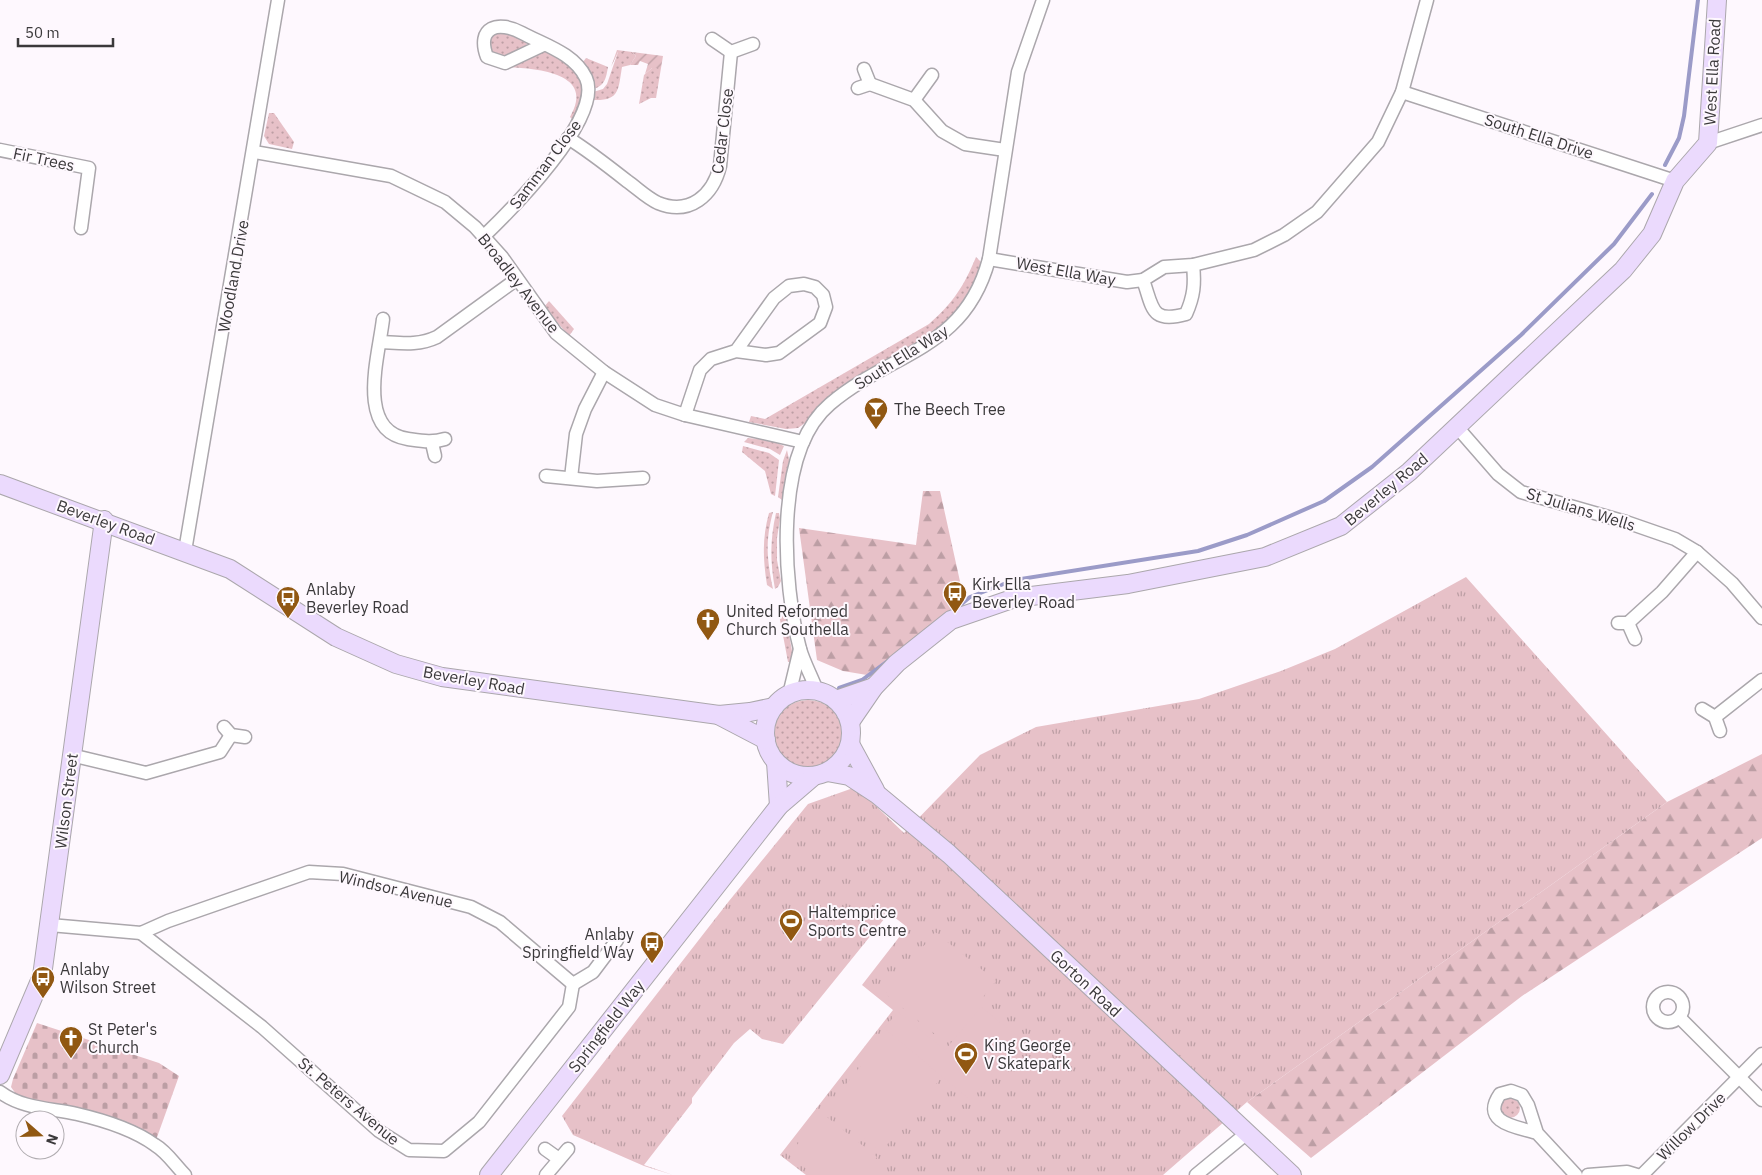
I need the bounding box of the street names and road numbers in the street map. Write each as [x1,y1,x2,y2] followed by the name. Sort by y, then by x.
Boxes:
[1699,18,1725,126] street label: West Ella Road
[707,87,737,175] street label: Cedar Close
[1482,109,1596,163] street label: South Ella Drive
[505,115,585,213] street label: Samman Close
[12,143,76,175] street label: Fir Trees
[213,218,253,334] street label: Woodland Drive
[474,229,564,337] street label: Broadley Avenue
[1015,252,1117,290] street label: West Ella Way
[850,320,952,394] street label: South Ella Way
[1340,448,1432,530] street label: Beverley Road
[1524,483,1638,535] street label: St Julians Wells
[54,495,158,549] street label: Beverley Road
[421,661,527,699] street label: Beverley Road
[50,752,82,850] street label: Wilson Street
[337,866,455,912] street label: Windsor Avenue
[1046,945,1126,1021] street label: Gorton Road
[564,976,648,1076] street label: Springfield Way
[294,1053,404,1149] street label: St. Peters Avenue
[1652,1087,1730,1165] street label: Willow Drive

